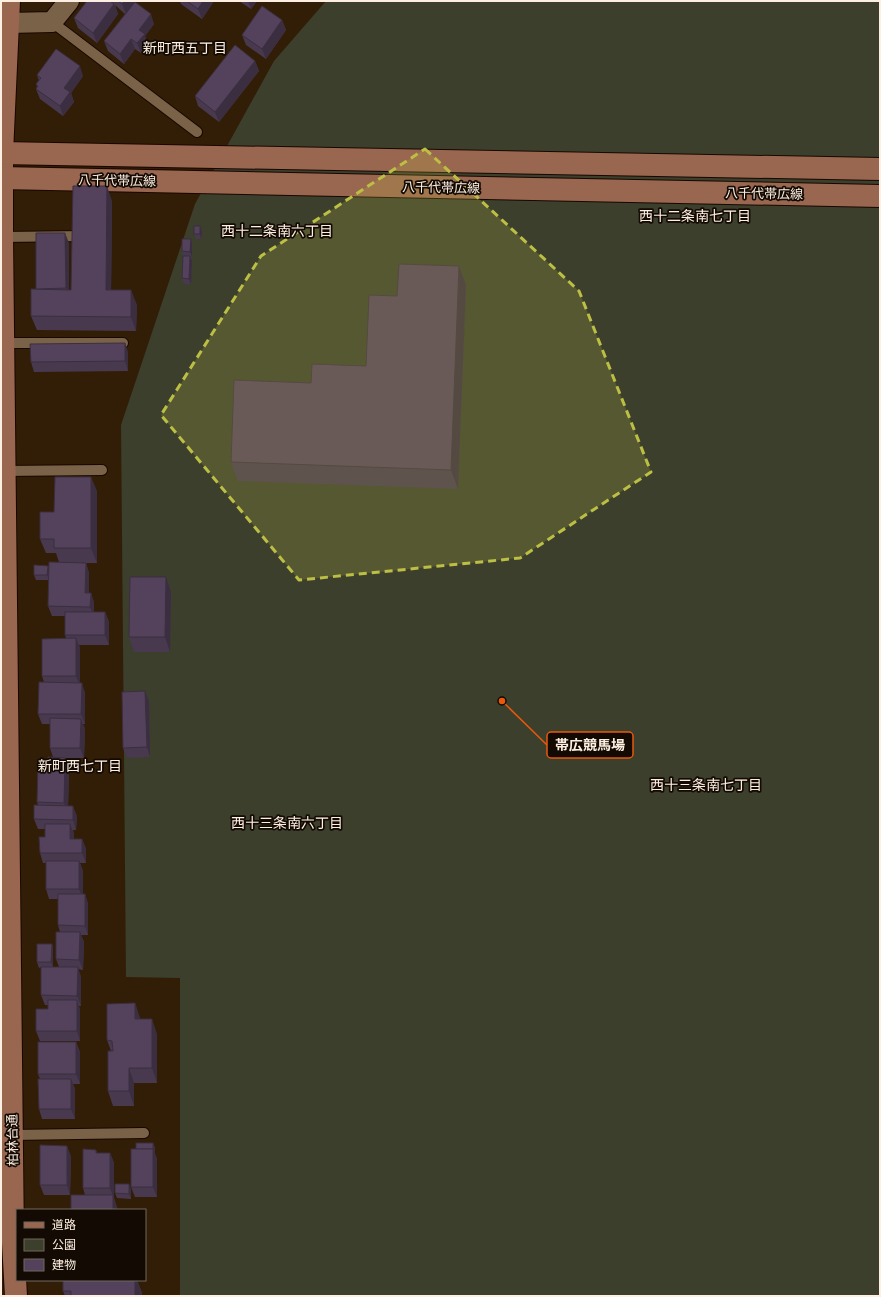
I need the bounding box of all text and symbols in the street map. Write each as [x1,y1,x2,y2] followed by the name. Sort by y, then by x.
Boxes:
[143,40,227,57] district label: 新町西五丁目
[78,172,156,190] street label: 八千代帯広線
[402,179,480,197] street label: 八千代帯広線
[725,185,803,203] street label: 八千代帯広線
[639,208,751,225] district label: 西十二条南七丁目
[221,223,333,240] district label: 西十二条南六丁目
[547,732,633,758] callout: 帯広競馬場
[555,737,625,754] text: 帯広競馬場
[38,758,122,775] district label: 新町西七丁目
[650,777,762,794] district label: 西十三条南七丁目
[231,815,343,832] district label: 西十三条南六丁目
[5,1114,21,1166] street label: 柏林台通
[16,1209,146,1281] legend
[52,1218,76,1233] text: 道路
[52,1238,76,1253] text: 公園
[52,1258,76,1273] text: 建物

